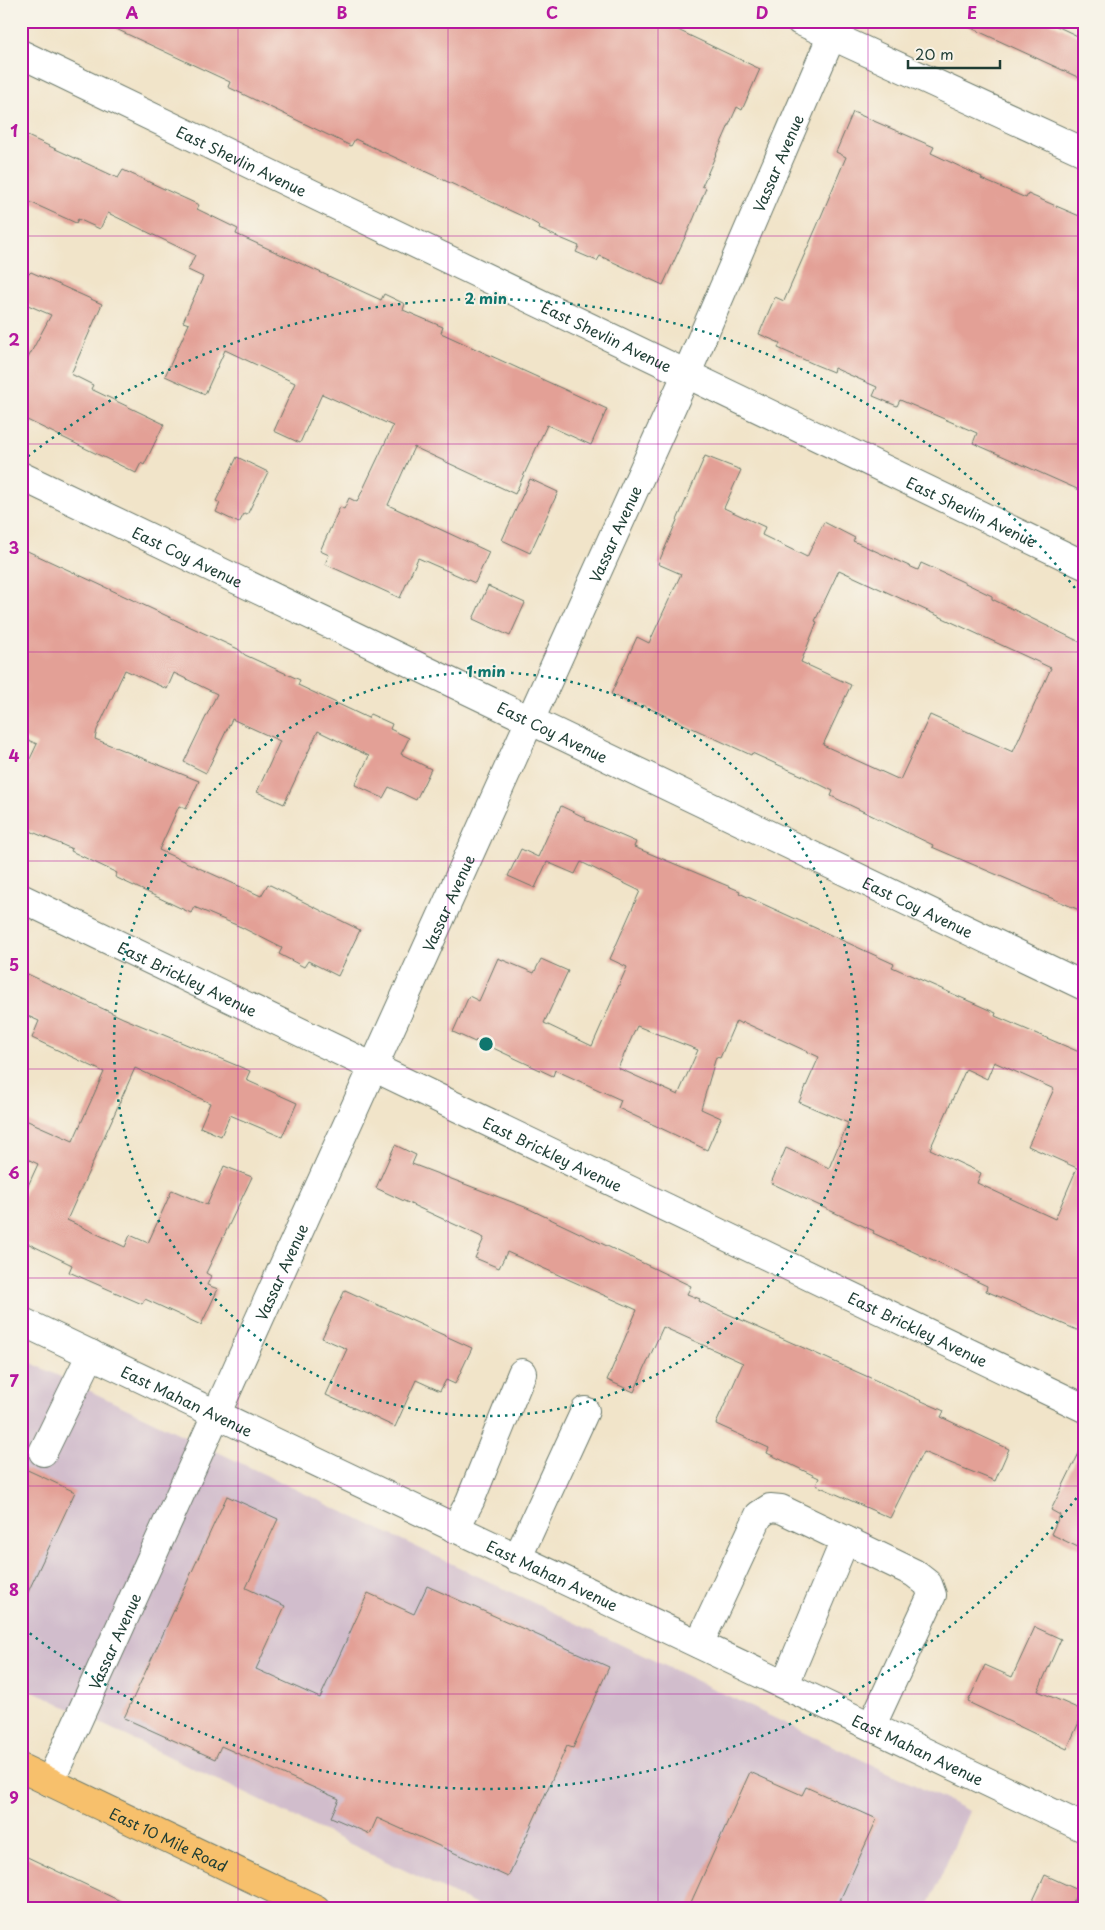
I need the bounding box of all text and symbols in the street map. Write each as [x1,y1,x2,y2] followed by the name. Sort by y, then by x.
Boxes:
[126,0,139,24] text: A
[337,0,348,24] text: B
[546,0,558,24] text: C
[756,0,768,24] text: D
[967,0,977,24] text: E
[908,38,1000,70] scale bar
[915,42,954,65] text: 20 m
[746,110,808,215] street label: Vassar Avenue
[10,118,18,142] text: 1
[173,119,311,201] street label: East Shevlin Avenue
[465,286,507,309] text: 2 min
[538,294,676,377] street label: East Shevlin Avenue
[8,327,20,351] text: 2
[903,470,1041,552] street label: East Shevlin Avenue
[582,481,646,586] street label: Vassar Avenue
[129,520,247,592] street label: East Coy Avenue
[9,535,19,559] text: 3
[467,659,505,682] text: 1 min
[494,695,612,768] street label: East Coy Avenue
[9,743,20,767] text: 4
[416,850,479,955] street label: Vassar Avenue
[859,870,977,943] street label: East Coy Avenue
[114,935,261,1021] street label: East Brickley Avenue
[9,952,19,976] text: 5
[477,1035,495,1053] centre of rings
[479,1110,626,1196] street label: East Brickley Avenue
[8,1160,20,1184] text: 6
[249,1220,313,1324] street label: Vassar Avenue
[845,1285,992,1372] street label: East Brickley Avenue
[118,1359,257,1441] street label: East Mahan Avenue
[9,1368,19,1392] text: 7
[483,1533,622,1616] street label: East Mahan Avenue
[9,1577,19,1601] text: 8
[82,1589,146,1693] street label: Vassar Avenue
[849,1708,988,1790] street label: East Mahan Avenue
[9,1785,19,1809] text: 9
[106,1801,232,1877] street label: East 10 Mile Road

